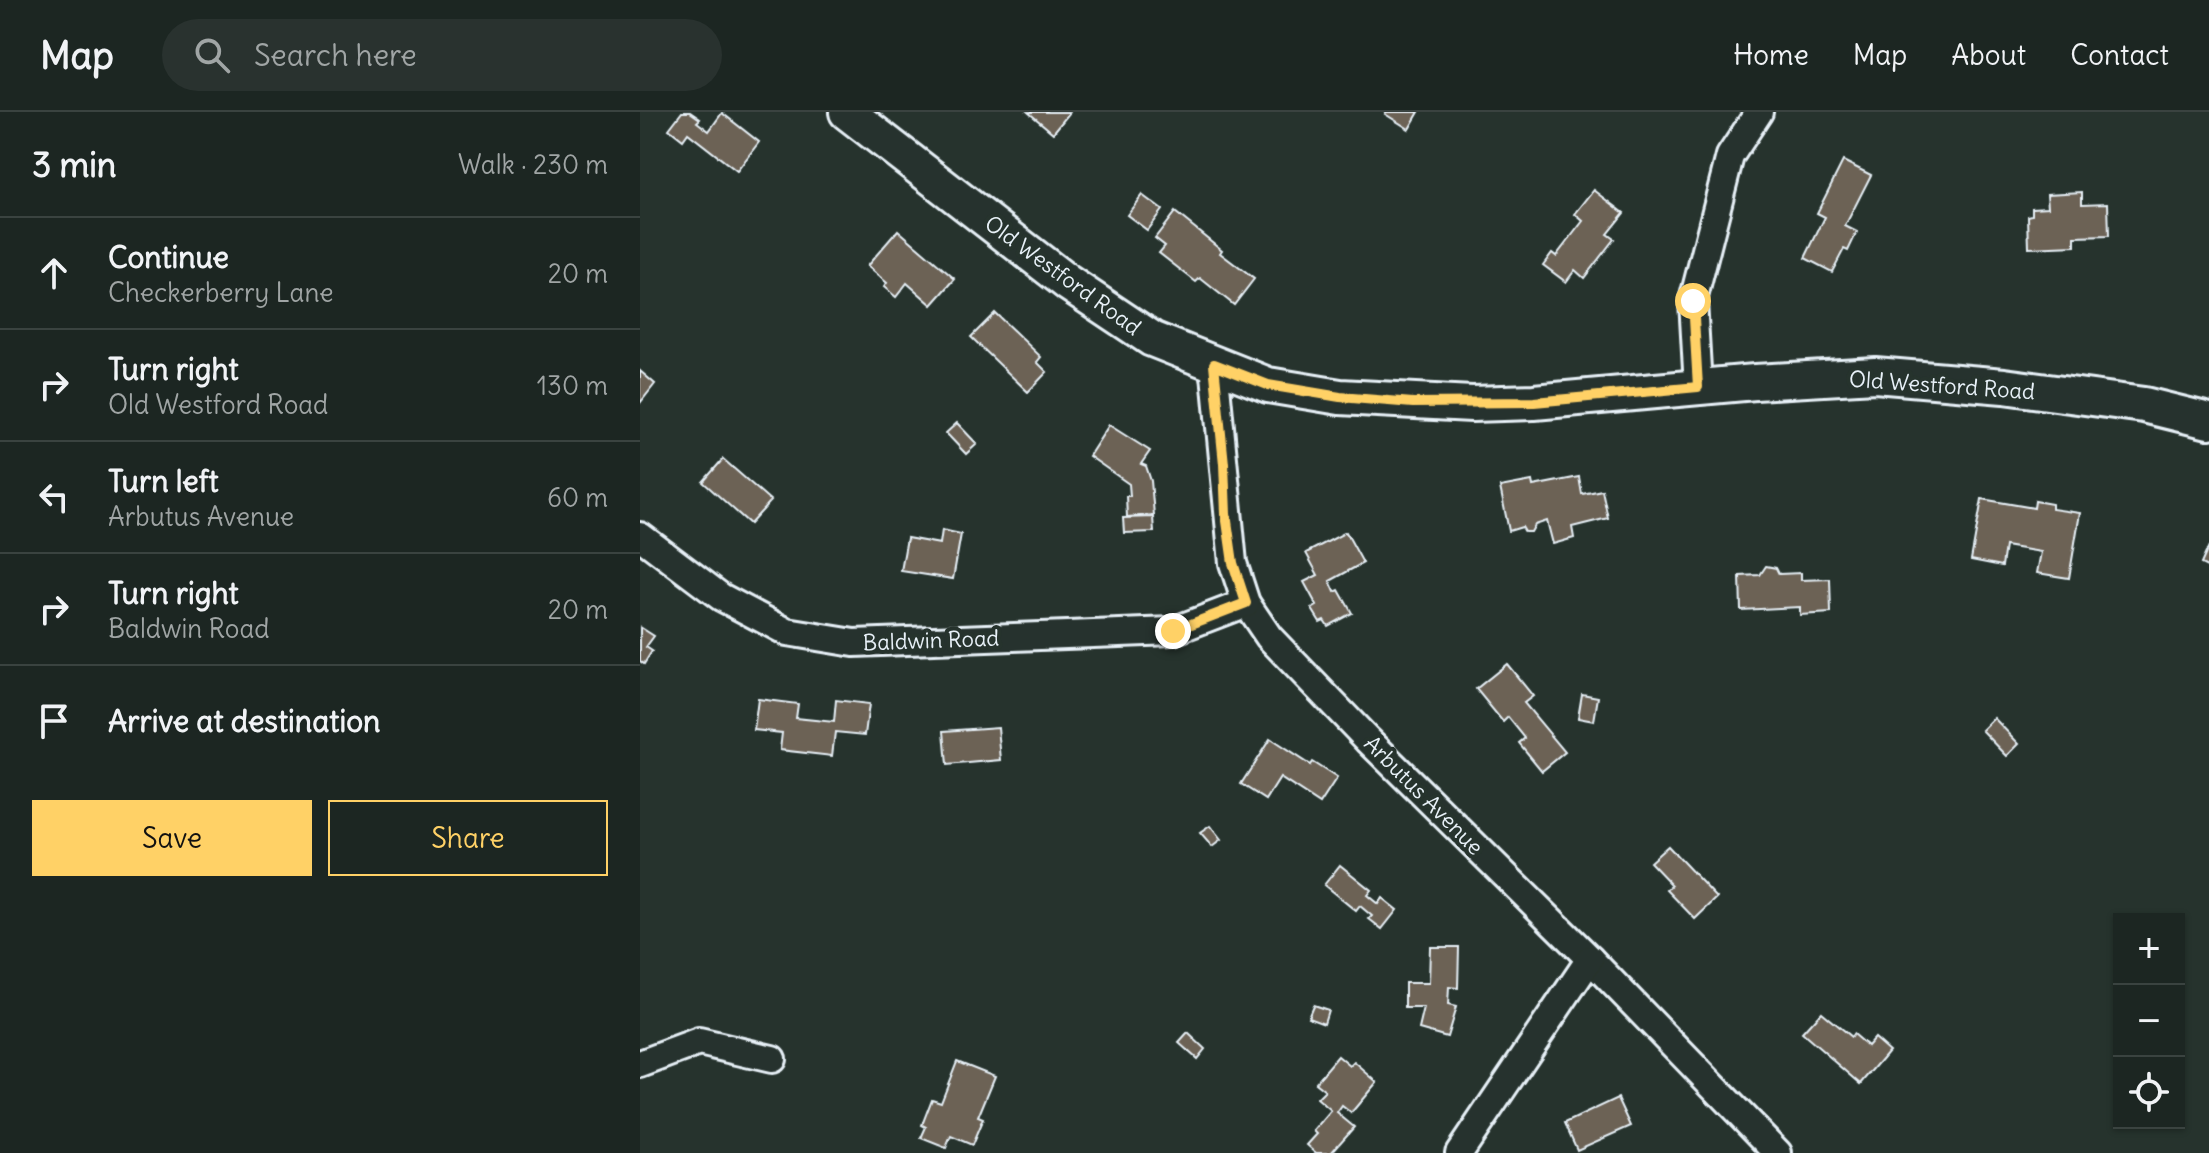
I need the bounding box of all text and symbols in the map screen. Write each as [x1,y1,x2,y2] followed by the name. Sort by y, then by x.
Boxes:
[162,19,722,91] search box
[40,32,114,79] text: Map
[190,33,234,77] icon: search
[254,36,417,74] text: Search here
[1733,37,1809,73] text: Home
[1853,37,1907,73] text: Map
[1951,37,2026,73] text: About
[2070,37,2169,73] text: Contact
[32,143,117,186] text: 3 min
[458,148,608,181] text: Walk · 230 m
[979,209,1147,341] street label: Old Westford Road
[108,238,229,276] text: Continue
[32,251,76,295] icon: ahead
[548,257,608,290] text: 20 m
[108,276,333,309] text: Checkerberry Lane
[1675,283,1711,319] route start
[108,350,239,388] text: Turn right
[32,363,76,407] icon: right
[1848,365,2036,405] street label: Old Westford Road
[537,369,608,402] text: 130 m
[108,388,328,421] text: Old Westford Road
[108,462,219,500] text: Turn left
[32,475,76,519] icon: left
[547,481,608,514] text: 60 m
[108,500,294,533] text: Arbutus Avenue
[108,574,239,612] text: Turn right
[32,587,76,631] icon: right
[548,593,608,626] text: 20 m
[108,612,269,645] text: Baldwin Road
[1155,613,1191,649] route end
[862,624,1000,656] street label: Baldwin Road
[32,699,76,743] icon: arrive
[108,702,380,740] text: Arrive at destination
[1358,729,1490,861] street label: Arbutus Avenue
[32,800,312,876] button: Save
[328,800,608,876] button: Share
[2113,913,2185,1129] map controls
[2113,913,2185,985] button: +
[2113,985,2185,1057] button: −
[2113,1057,2185,1129] button: locate

